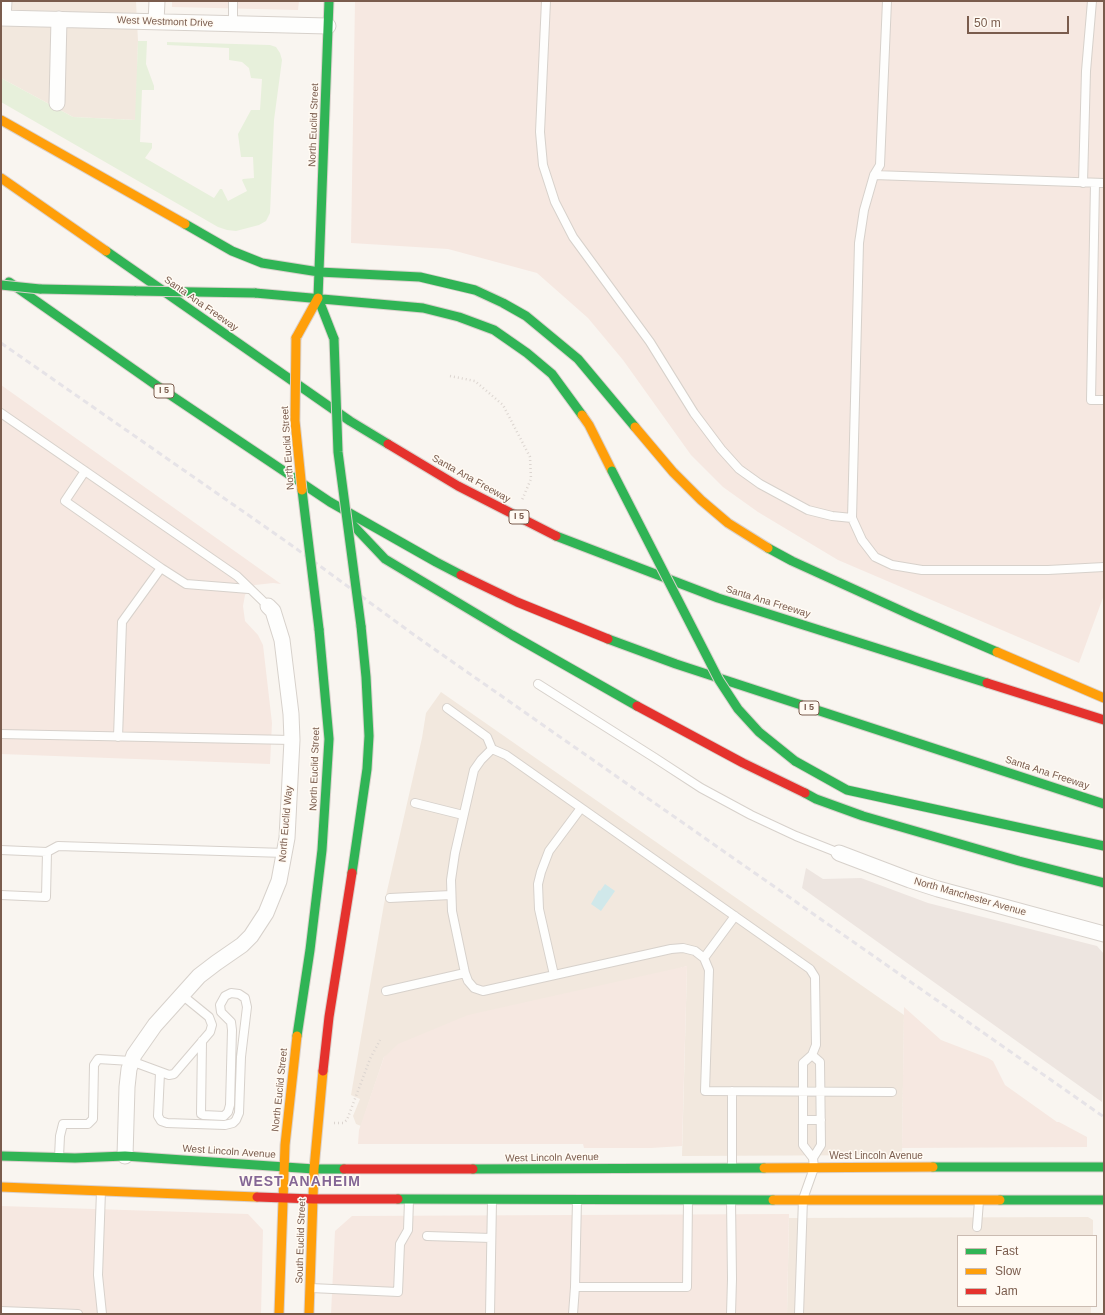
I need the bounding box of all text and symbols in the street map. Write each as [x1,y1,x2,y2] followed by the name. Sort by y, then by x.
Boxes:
[969,8,1071,34] scale bar
[117,14,213,30] street label: West Westmont Drive
[974,16,1001,30] text: 50 m
[307,83,321,167] street label: North Euclid Street
[162,274,240,334] street label: Santa Ana Freeway
[154,384,174,398] road number: I 5
[279,406,297,490] street label: North Euclid Street
[430,452,512,506] street label: Santa Ana Freeway
[509,510,529,524] road number: I 5
[724,583,812,621] street label: Santa Ana Freeway
[799,701,819,715] road number: I 5
[308,727,322,811] street label: North Euclid Street
[1003,754,1091,792] street label: Santa Ana Freeway
[277,785,295,863] street label: North Euclid Way
[913,875,1027,919] street label: North Manchester Avenue
[270,1048,290,1132] street label: North Euclid Street
[182,1143,276,1161] street label: West Lincoln Avenue
[829,1150,923,1162] street label: West Lincoln Avenue
[505,1151,599,1165] street label: West Lincoln Avenue
[239,1174,361,1190] district label: WEST ANAHEIM
[294,1198,308,1284] street label: South Euclid Street
[957,1235,1097,1307] legend
[995,1244,1018,1258] text: Fast
[995,1264,1021,1278] text: Slow
[995,1284,1018,1298] text: Jam

